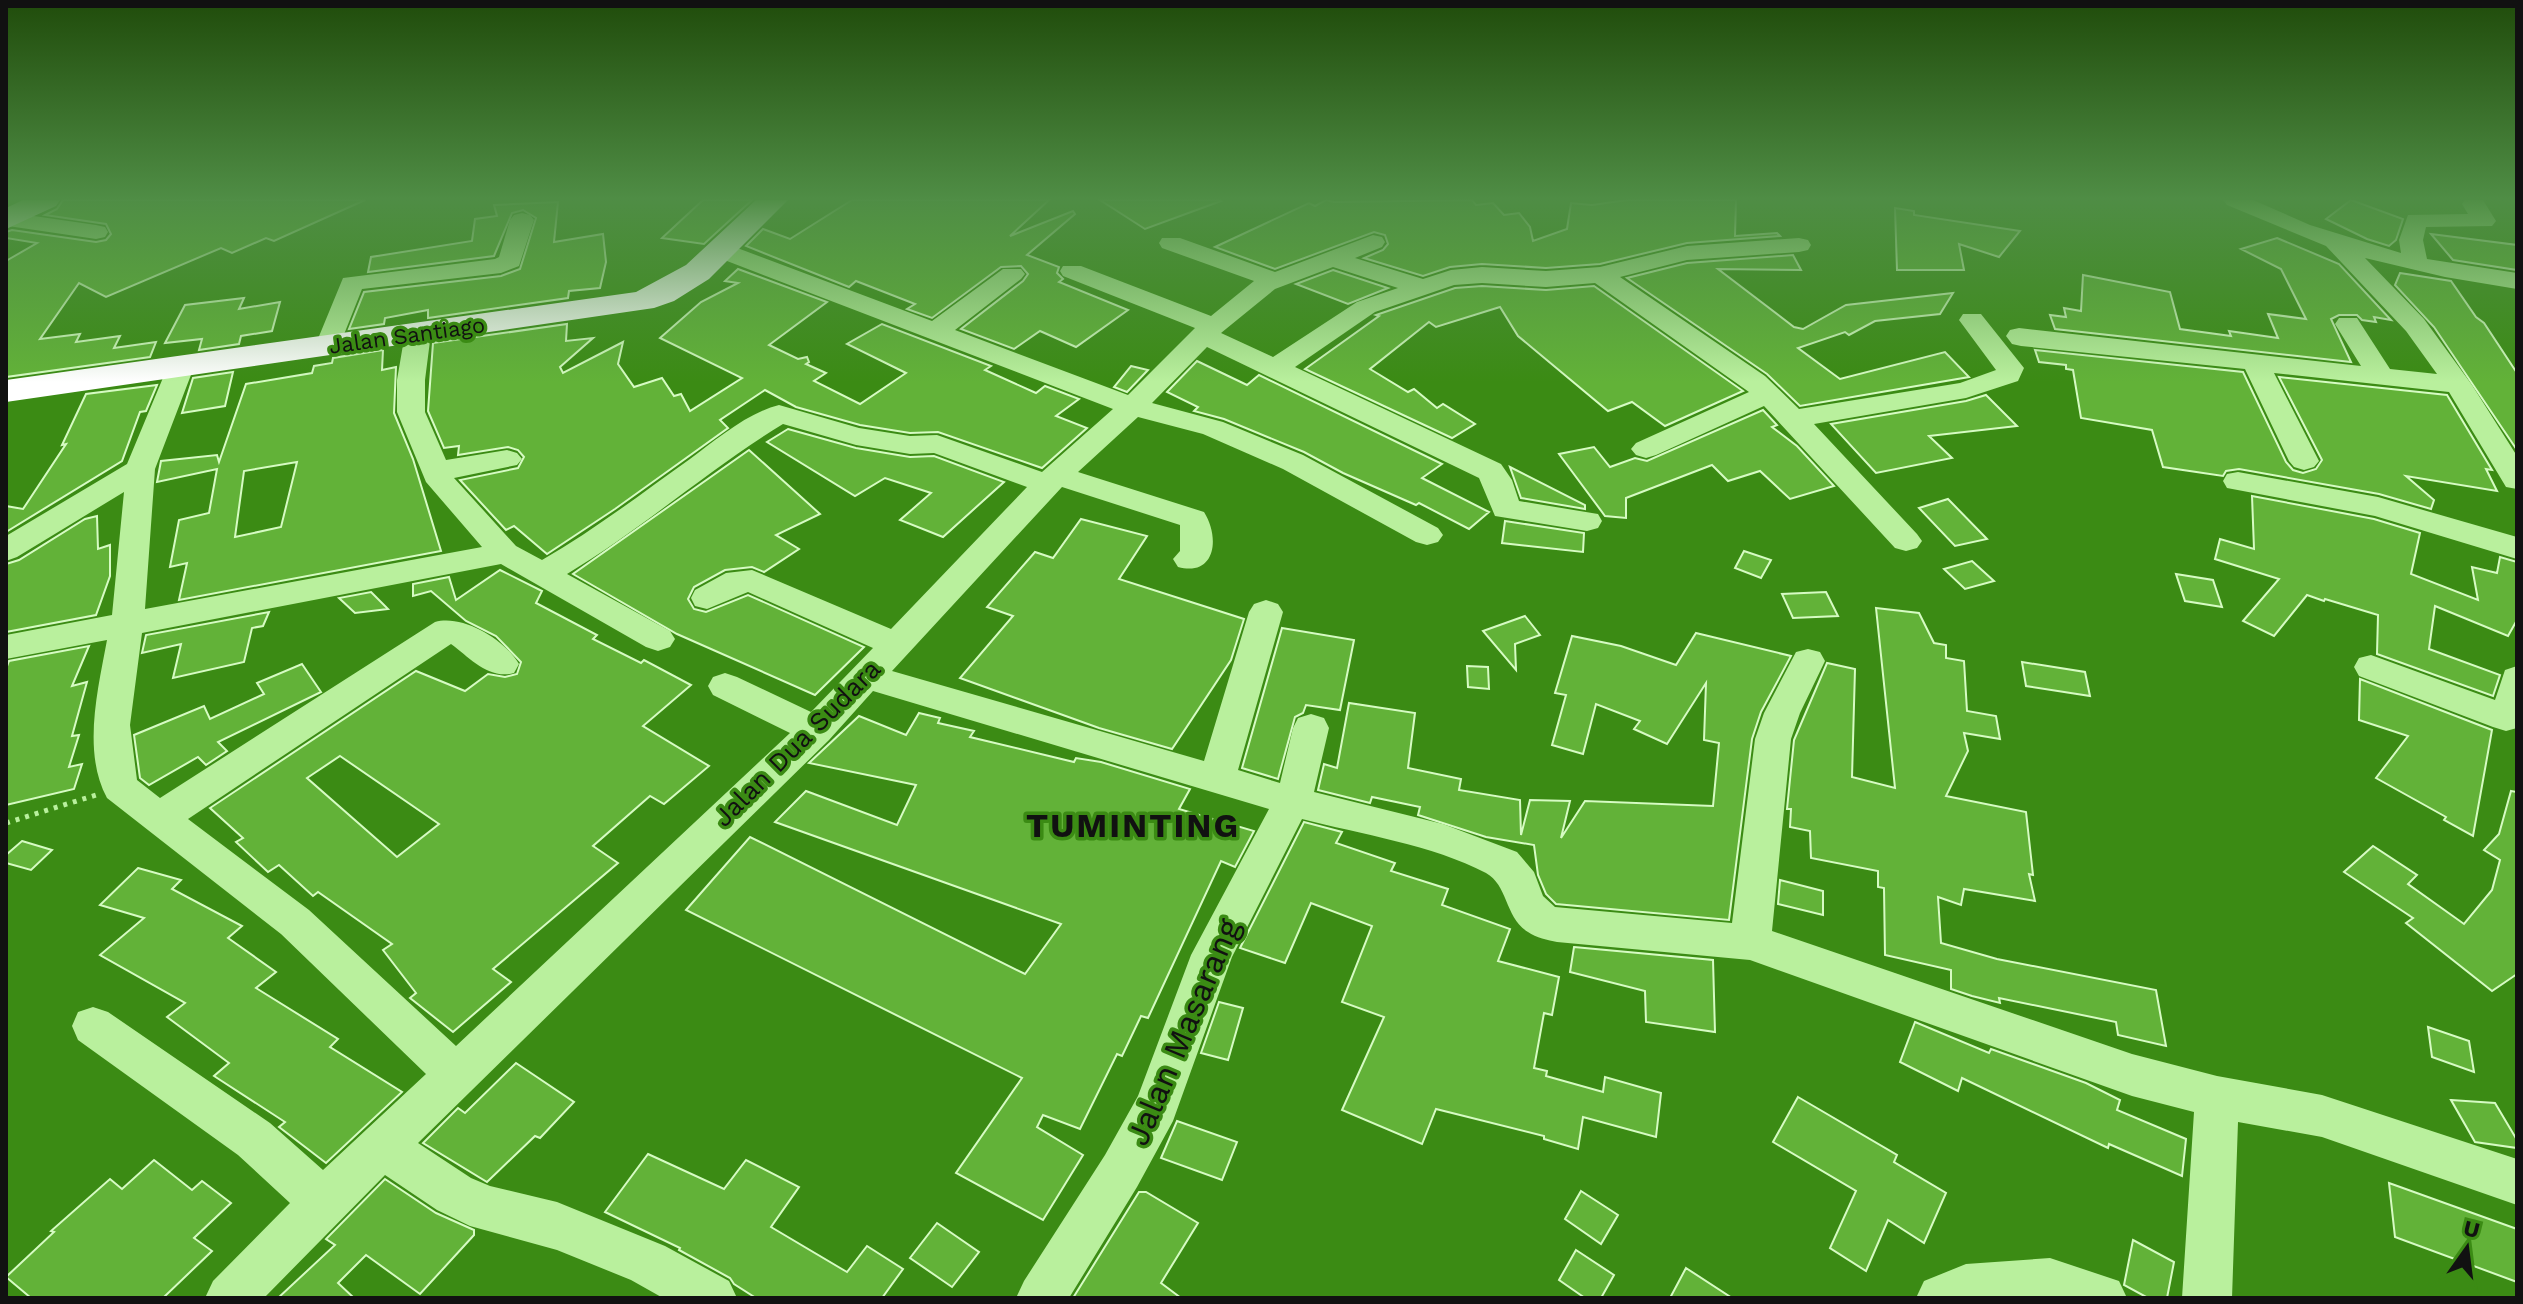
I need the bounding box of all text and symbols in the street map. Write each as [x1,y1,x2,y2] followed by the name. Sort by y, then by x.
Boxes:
[328,312,487,359] street label: Jalan Santiago
[708,653,887,832] street label: Jalan Dua Sudara
[1026,805,1240,845] district label: TUMINTING
[1118,912,1248,1151] street label: Jalan Masarang
[2427,1208,2507,1288] north arrow
[2461,1215,2482,1243] text: U

